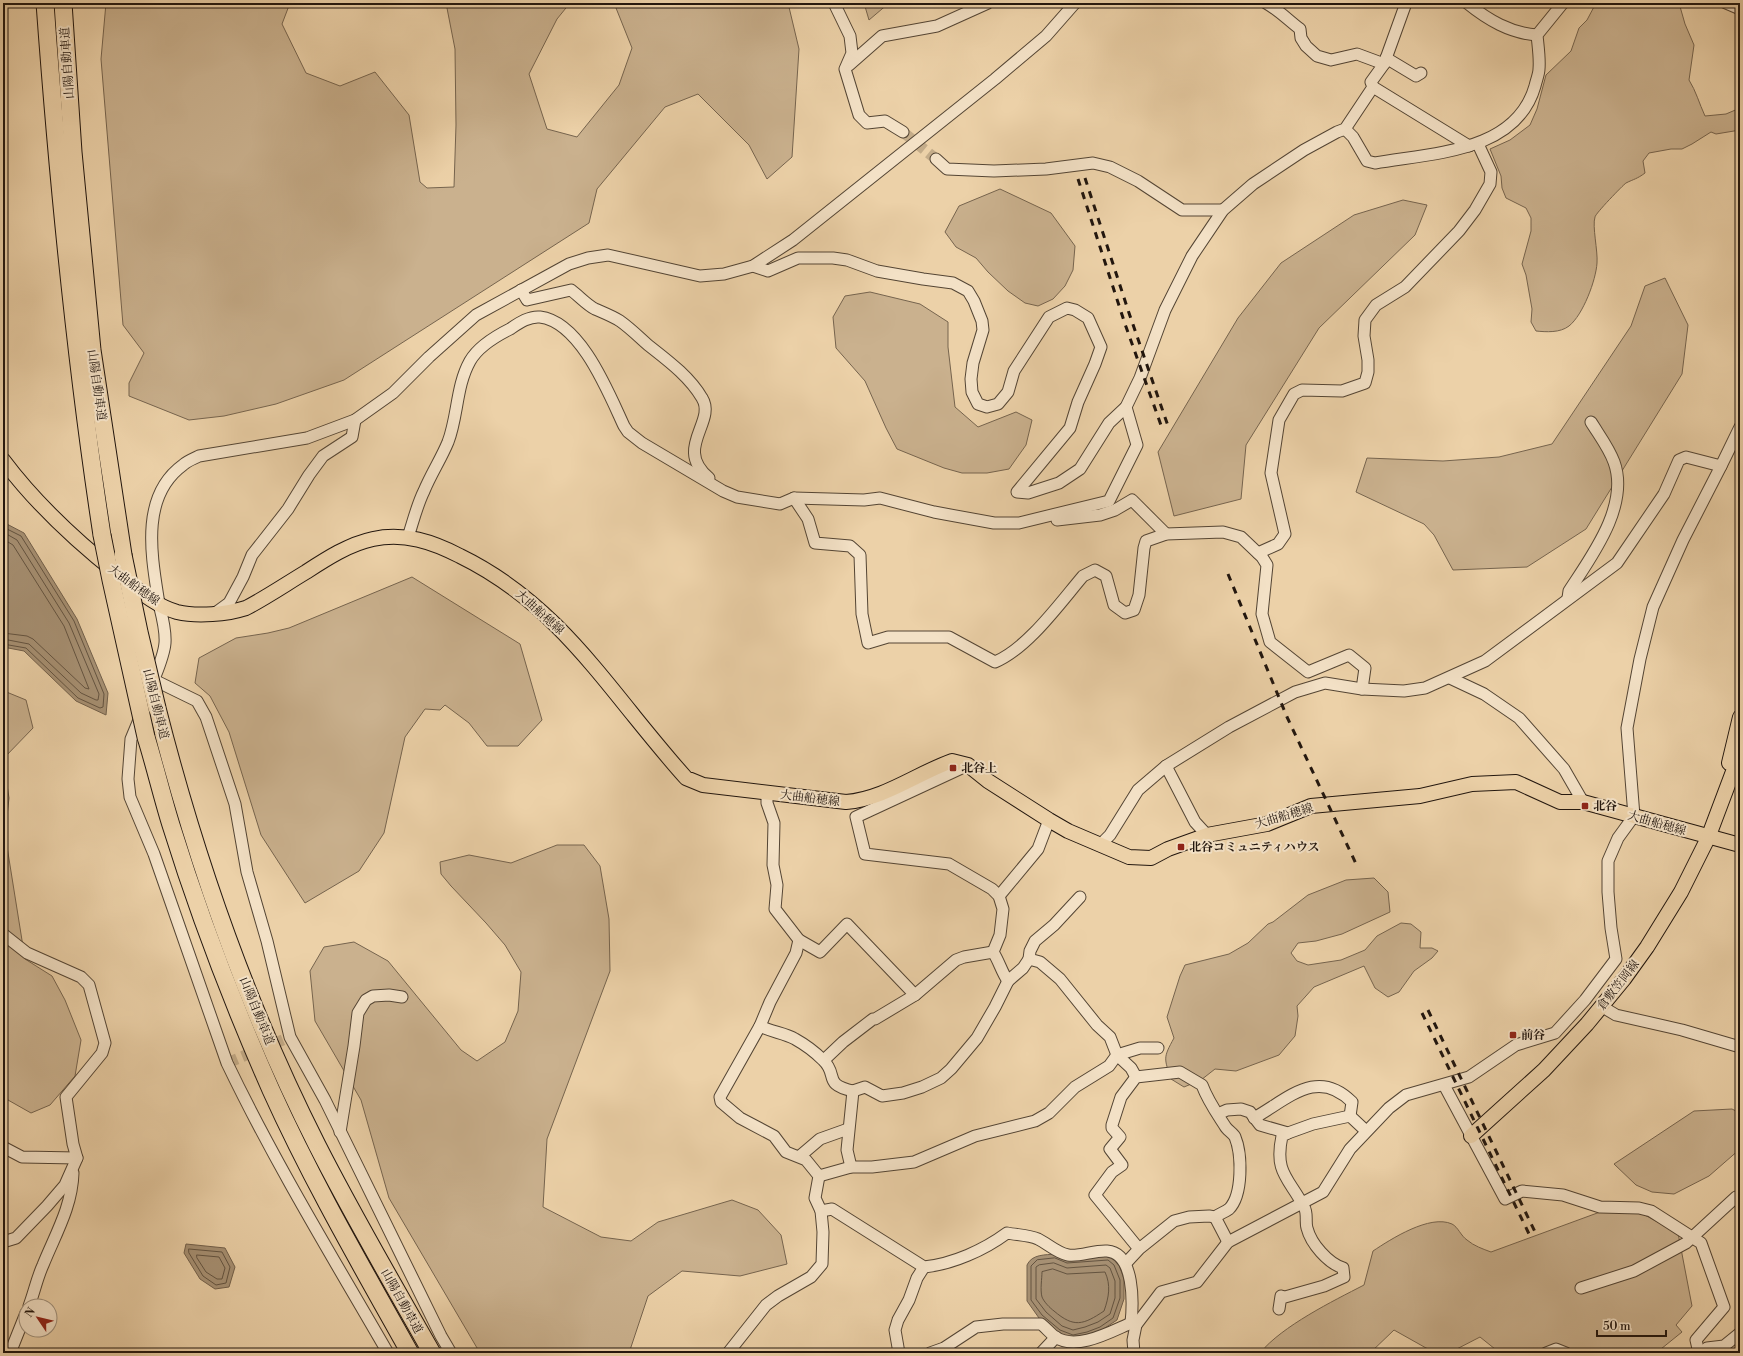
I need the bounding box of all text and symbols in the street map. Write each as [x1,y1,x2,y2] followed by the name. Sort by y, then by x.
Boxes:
[58,27,77,99] street label: 山陽自動車道
[84,348,109,422] street label: 山陽自動車道
[105,562,162,609] street label: 大曲船穂線
[512,587,567,638] street label: 大曲船穂線
[140,667,172,741] street label: 山陽自動車道
[961,761,997,776] place label: 北谷上
[948,763,958,773] marker: 北谷上
[779,787,841,810] street label: 大曲船穂線
[1593,799,1617,814] place label: 北谷
[1253,801,1315,832] street label: 大曲船穂線
[1580,801,1590,811] marker: 北谷
[1626,808,1688,839] street label: 大曲船穂線
[1189,840,1319,855] place label: 北谷コミュニティハウス
[1176,842,1186,852] marker: 北谷コミュニティハウス
[1594,957,1643,1014] street label: 倉敷笠岡線
[236,975,277,1047] street label: 山陽自動車道
[1521,1028,1545,1043] place label: 前谷
[1508,1030,1518,1040] marker: 前谷
[378,1266,426,1336] street label: 山陽自動車道
[18,1298,58,1338] north arrow
[22,1305,39,1320] text: N
[1597,1312,1666,1338] scale bar
[1603,1319,1631,1334] text: 50 m

